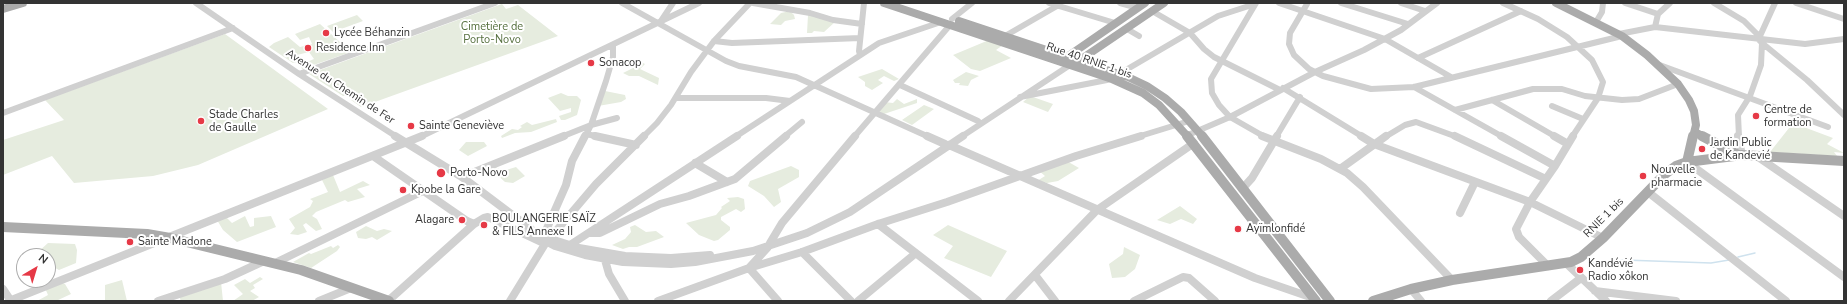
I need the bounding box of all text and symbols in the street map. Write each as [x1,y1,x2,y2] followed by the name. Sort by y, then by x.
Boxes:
[461,20,523,46] park label: Cimetière de Porto-Novo
[334,26,410,40] place label: Lycée Béhanzin
[321,28,331,38] marker: Lycée Béhanzin
[1045,40,1133,82] street label: Rue 40 RNIE 1 bis
[316,41,384,55] place label: Residence Inn
[303,43,313,53] marker: Residence Inn
[283,47,397,127] street label: Avenue du Chemin de Fer
[599,56,641,70] place label: Sonacop
[586,58,596,68] marker: Sonacop
[1764,103,1812,129] place label: Centre de formation
[209,108,278,134] place label: Stade Charles de Gaulle
[1751,111,1761,121] marker: Centre de formation
[196,116,206,126] marker: Stade Charles de Gaulle
[419,119,504,133] place label: Sainte Geneviève
[406,121,416,131] marker: Sainte Geneviève
[1710,136,1772,162] place label: Jardin Public de Kandevié
[1697,144,1707,154] marker: Jardin Public de Kandevié
[1651,163,1702,189] place label: Nouvelle pharmacie
[450,166,508,180] place label: Porto-Novo
[435,167,447,179] marker: Porto-Novo
[1638,171,1648,181] marker: Nouvelle pharmacie
[411,183,481,197] place label: Kpobe la Gare
[398,185,408,195] marker: Kpobe la Gare
[1581,195,1627,241] street label: RNIE 1 bis
[492,212,596,238] place label: BOULANGERIE SAÏZ & FILS Annexe II
[415,213,454,227] place label: Alagare
[457,215,467,225] marker: Alagare
[479,220,489,230] marker: BOULANGERIE SAÏZ & FILS Annexe II
[1246,222,1305,236] place label: Ayïmlonfidé
[1233,224,1243,234] marker: Ayïmlonfidé
[138,235,212,249] place label: Sainte Madone
[125,237,135,247] marker: Sainte Madone
[16,248,56,288] north arrow
[35,250,51,267] text: N
[1588,257,1649,283] place label: Kandévié Radio xôkon
[1575,265,1585,275] marker: Kandévié Radio xôkon

